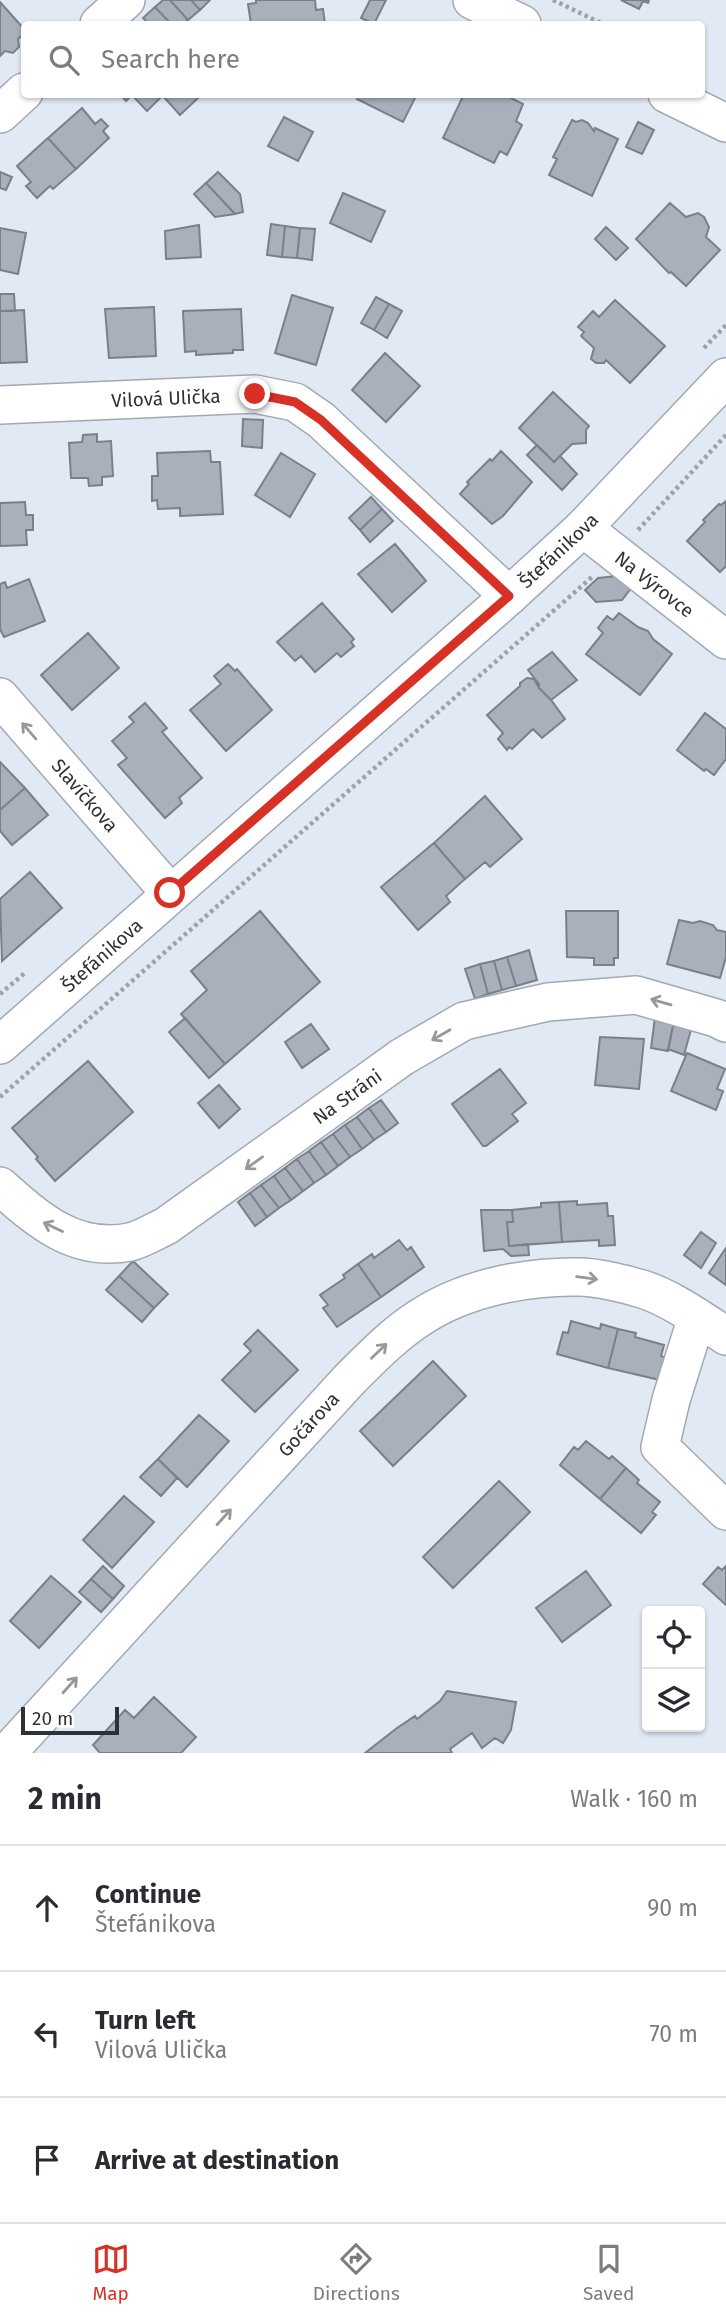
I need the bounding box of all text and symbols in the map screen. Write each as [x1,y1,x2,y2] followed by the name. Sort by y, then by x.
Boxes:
[21,21,705,98] search box
[45,41,83,79] icon: search
[101,44,240,75] text: Search here
[239,378,270,409] route end
[111,385,221,412] street label: Vilová Ulička
[514,508,603,593] street label: Štefánikova
[610,546,699,623] street label: Na Výrovce
[21,722,37,740] one-way arrow
[47,754,123,837] street label: Slavíčkova
[154,877,185,908] route start
[57,914,147,997] street label: Štefánikova
[650,995,673,1008] one-way arrow
[431,1028,451,1042] one-way arrow
[309,1064,386,1129] street label: Na Stráni
[245,1156,264,1170] one-way arrow
[43,1220,64,1234] one-way arrow
[575,1272,598,1285] one-way arrow
[370,1342,387,1359] one-way arrow
[273,1388,344,1462] street label: Gočárova
[215,1509,232,1526] one-way arrow
[642,1606,705,1732] map controls
[642,1606,705,1669] button: locate
[642,1669,705,1732] button: layers
[62,1676,78,1694] one-way arrow
[21,1704,119,1736] scale bar
[32,1707,73,1730] text: 20 m
[28,1781,102,1817] text: 2 min
[570,1785,698,1813] text: Walk · 160 m
[95,1879,201,1910] text: Continue
[28,1889,66,1927] icon: ahead
[647,1894,698,1922] text: 90 m
[95,1910,216,1938] text: Štefánikova
[95,2005,196,2036] text: Turn left
[28,2015,66,2053] icon: left
[649,2020,698,2048] text: 70 m
[95,2036,227,2064] text: Vilová Ulička
[28,2141,66,2179] icon: arrive
[95,2145,339,2176] text: Arrive at destination
[92,2240,130,2305] tab: Map
[313,2240,400,2305] tab: Directions
[583,2240,634,2305] tab: Saved

